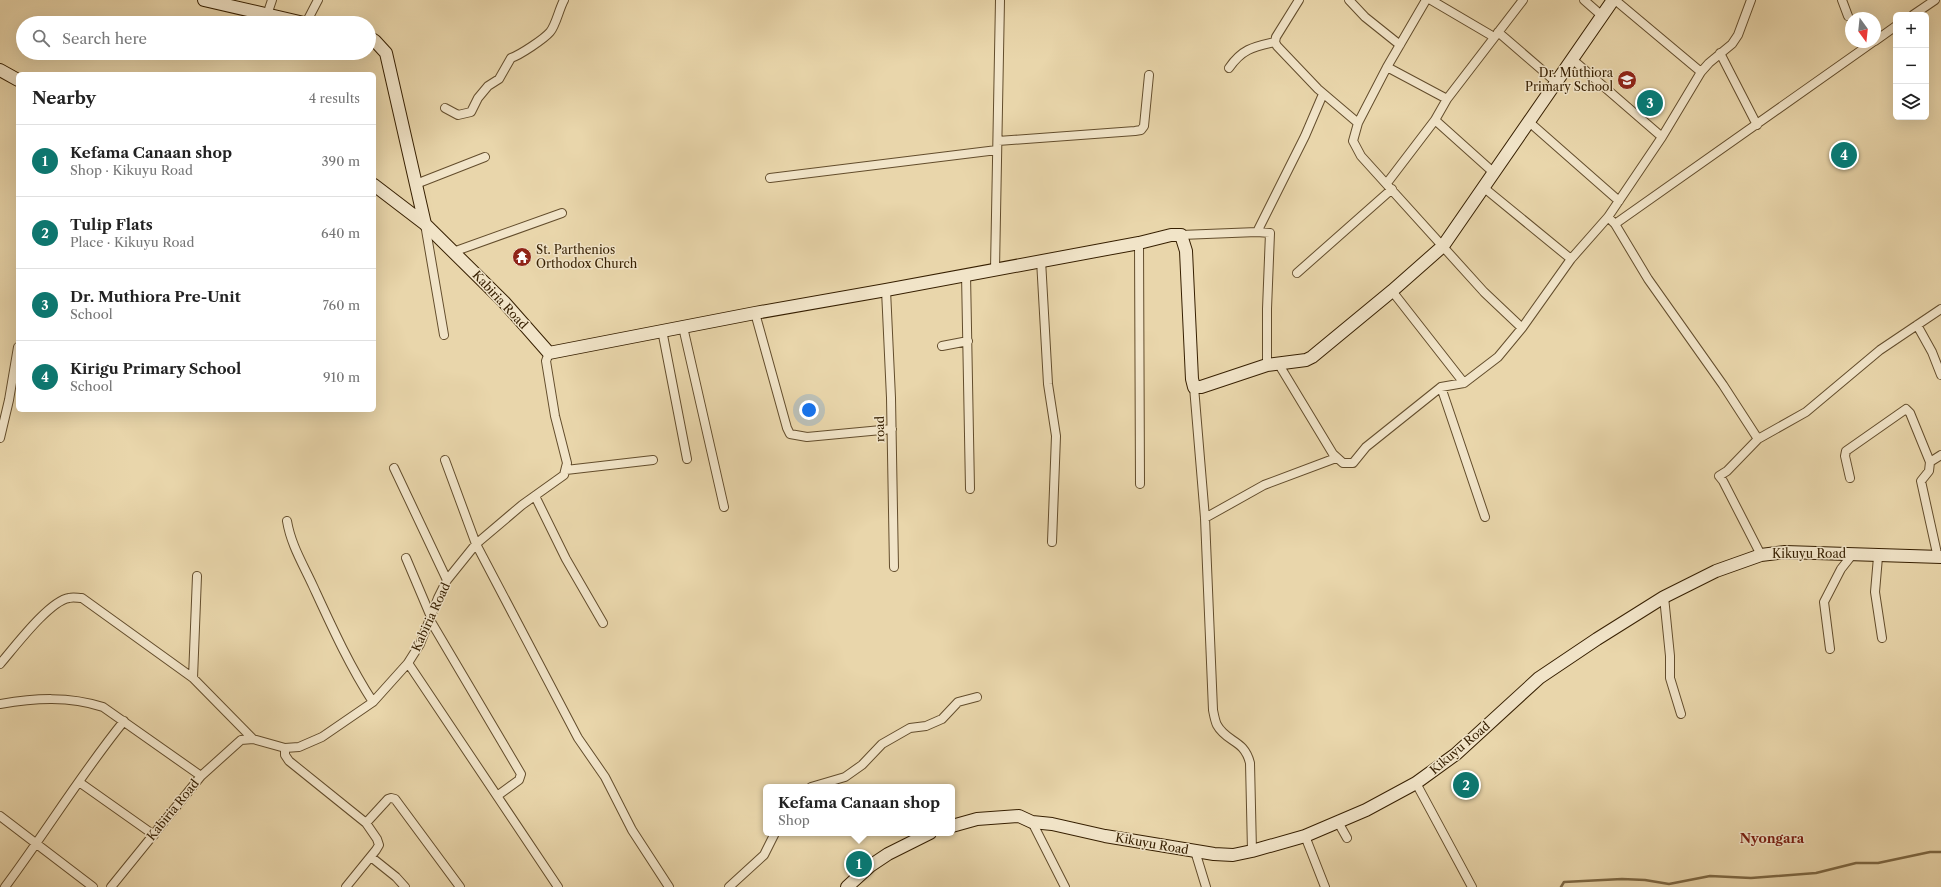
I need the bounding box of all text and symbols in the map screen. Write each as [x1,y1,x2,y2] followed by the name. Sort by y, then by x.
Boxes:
[1845,12,1881,48] north arrow
[1893,12,1929,120] map controls
[1893,12,1929,48] button: +
[16,16,376,60] search box
[30,27,52,49] icon: search
[62,29,147,48] text: Search here
[1893,48,1929,84] button: −
[1525,65,1614,94] place label: Dr. Muthiora Primary School
[1616,69,1638,91] school or university icon: Dr. Muthiora Primary School
[1893,84,1929,120] button: layers
[32,88,96,108] text: Nearby
[1637,88,1663,118] pin: 3
[309,90,360,106] text: 4 results
[1831,140,1857,170] pin: 4
[70,143,232,162] text: Kefama Canaan shop
[42,153,48,169] text: 1
[321,153,360,169] text: 390 m
[70,162,193,178] text: Shop · Kikuyu Road
[70,215,153,234] text: Tulip Flats
[41,225,49,241] text: 2
[321,225,360,241] text: 640 m
[70,234,194,250] text: Place · Kikuyu Road
[536,242,638,271] place label: St. Parthenios Orthodox Church
[511,246,533,268] temple icon: St. Parthenios Orthodox Church
[470,267,532,332] street label: Kabiria Road
[70,287,241,306] text: Dr. Muthiora Pre-Unit
[41,297,49,313] text: 3
[322,297,360,313] text: 760 m
[70,306,113,322] text: School
[70,359,241,378] text: Kirigu Primary School
[41,369,49,385] text: 4
[323,369,360,385] text: 910 m
[70,378,113,394] text: School
[799,400,819,420] your location
[872,415,887,442] street label: road
[1772,546,1847,561] street label: Kikuyu Road
[408,579,453,654] street label: Kabiria Road
[1426,718,1493,777] street label: Kikuyu Road
[1453,770,1479,800] pin: 2
[143,776,202,843] street label: Kabiria Road
[763,784,955,836] popup
[778,793,940,812] text: Kefama Canaan shop
[778,812,810,828] text: Shop
[1114,830,1191,857] street label: Kikuyu Road
[1740,830,1805,846] district label: Nyongara
[846,849,872,879] pin: 1

